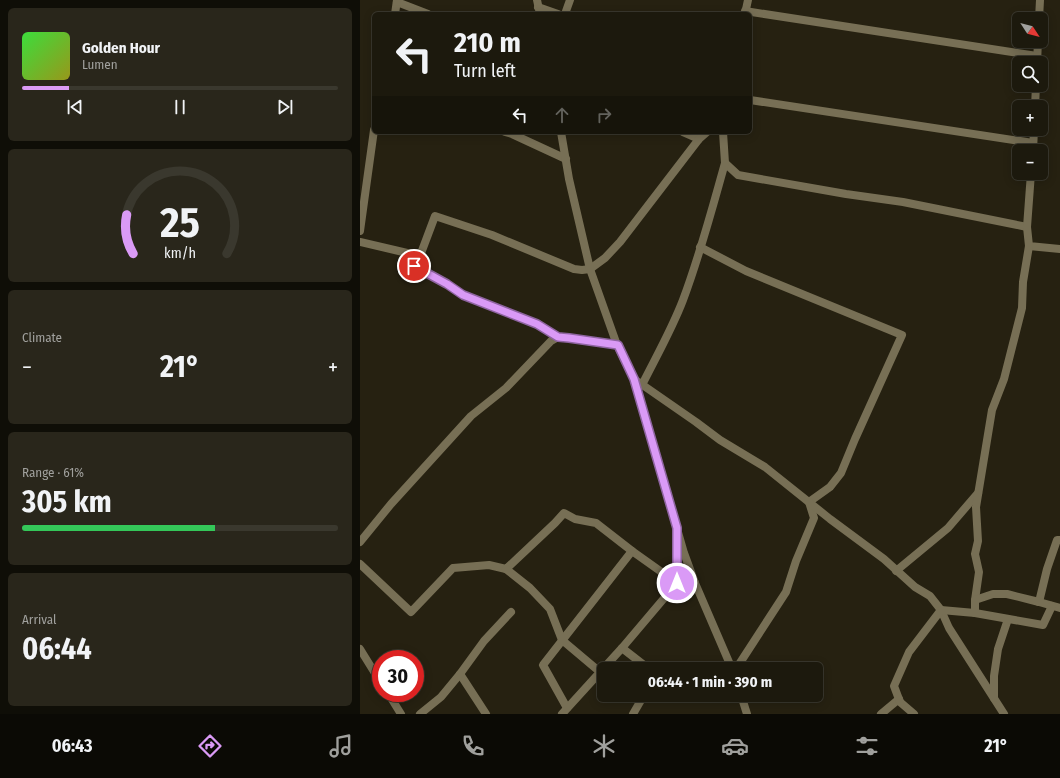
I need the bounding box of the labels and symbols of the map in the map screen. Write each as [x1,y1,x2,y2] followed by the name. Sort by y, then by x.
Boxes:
[1012,12,1048,48] north arrow
[397,249,431,283] pin
[656,562,698,604] position arrow
[372,650,424,702] speed limit sign: 30

